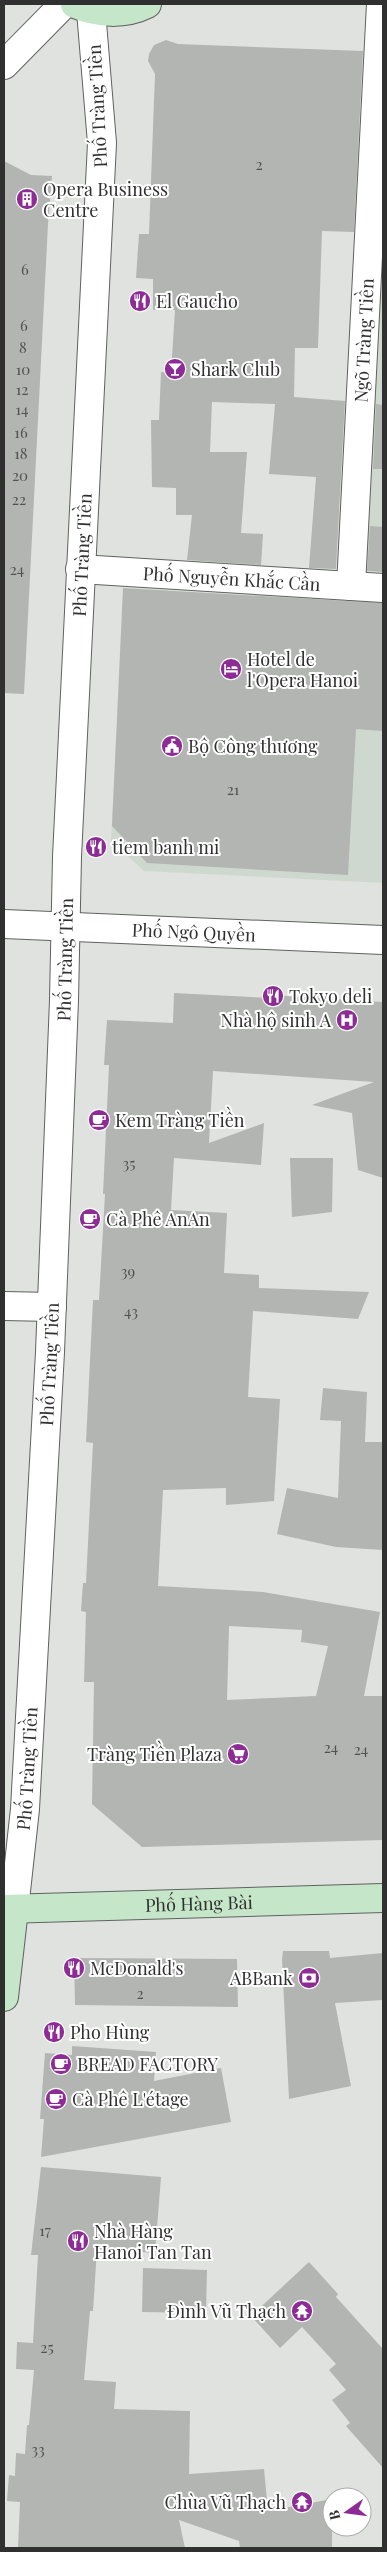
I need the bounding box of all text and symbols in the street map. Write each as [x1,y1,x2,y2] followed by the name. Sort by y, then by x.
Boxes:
[80,43,112,168] street label: Phố Tràng Tiền
[255,154,263,174] house number: 2
[43,177,168,222] place label: Opera Business Centre
[15,187,39,211] building icon: Opera Business Centre
[21,259,29,279] house number: 6
[348,277,379,403] street label: Ngõ Tràng Tiền
[128,289,152,313] restaurant icon: El Gaucho
[156,289,238,313] place label: El Gaucho
[20,315,28,335] house number: 6
[19,337,27,357] house number: 8
[163,357,187,381] bar icon: Shark Club
[191,357,280,381] place label: Shark Club
[16,359,30,379] house number: 10
[16,379,28,399] house number: 12
[16,399,28,419] house number: 14
[14,422,28,442] house number: 16
[14,443,28,463] house number: 18
[12,465,28,485] house number: 20
[12,489,26,509] house number: 22
[66,492,97,617] street label: Phố Tràng Tiền
[10,559,24,579] house number: 24
[142,560,321,596] street label: Phố Nguyễn Khắc Cần
[247,647,358,692] place label: Hotel de l'Opera Hanoi
[219,657,243,681] hotel icon: Hotel de l'Opera Hanoi
[160,734,184,758] public building icon: Bộ Công thương
[188,734,318,758] place label: Bộ Công thương
[227,779,240,799] house number: 21
[84,835,108,859] restaurant icon: tiem banh mi
[112,835,219,859] place label: tiem banh mi
[50,897,78,1022] street label: Phố Tràng Tiền
[131,916,257,947] street label: Phố Ngô Quyền
[261,984,285,1008] restaurant icon: Tokyo deli
[289,984,372,1008] place label: Tokyo deli
[220,1008,332,1032] place label: Nhà hộ sinh A
[335,1008,359,1032] hospital icon: Nhà hộ sinh A
[115,1106,245,1132] place label: Kem Tràng Tiền
[87,1108,111,1132] cafe icon: Kem Tràng Tiền
[123,1153,136,1173] house number: 35
[78,1207,102,1231] cafe icon: Cà Phê AnAn
[106,1207,210,1231] place label: Cà Phê AnAn
[121,1261,135,1281] house number: 39
[124,1301,138,1321] house number: 43
[33,1302,64,1427] street label: Phố Tràng Tiền
[11,1706,43,1832] street label: Phố Tràng Tiền
[324,1737,338,1757] house number: 24
[354,1739,368,1759] house number: 24
[87,1740,222,1766] place label: Tràng Tiền Plaza
[226,1742,250,1766] supermarket icon: Tràng Tiền Plaza
[145,1890,253,1917] street label: Phố Hàng Bài
[62,1956,86,1980] restaurant icon: McDonald's
[90,1956,184,1980] place label: McDonald's
[229,1966,293,1990] place label: ABBank
[297,1966,321,1990] bank icon: ABBank
[136,1983,144,2003] house number: 2
[42,2020,66,2044] restaurant icon: Pho Hùng
[70,2020,150,2044] place label: Pho Hùng
[49,2052,73,2076] cafe icon: BREAD FACTORY
[77,2052,218,2076] place label: BREAD FACTORY
[44,2087,68,2111] cafe icon: Cà Phê L'étage
[72,2087,189,2111] place label: Cà Phê L'étage
[94,2219,212,2264] place label: Nhà Hàng Hanoi Tan Tan
[39,2220,51,2240] house number: 17
[66,2229,90,2253] restaurant icon: Nhà Hàng Hanoi Tan Tan
[167,2299,286,2323] place label: Đình Vũ Thạch
[290,2299,314,2323] temple icon: Đình Vũ Thạch
[40,2337,54,2357] house number: 25
[31,2439,45,2459] house number: 33
[322,2487,372,2537] north arrow
[165,2490,286,2514] place label: Chùa Vũ Thạch
[290,2490,314,2514] temple icon: Chùa Vũ Thạch
[324,2508,344,2522] text: B

